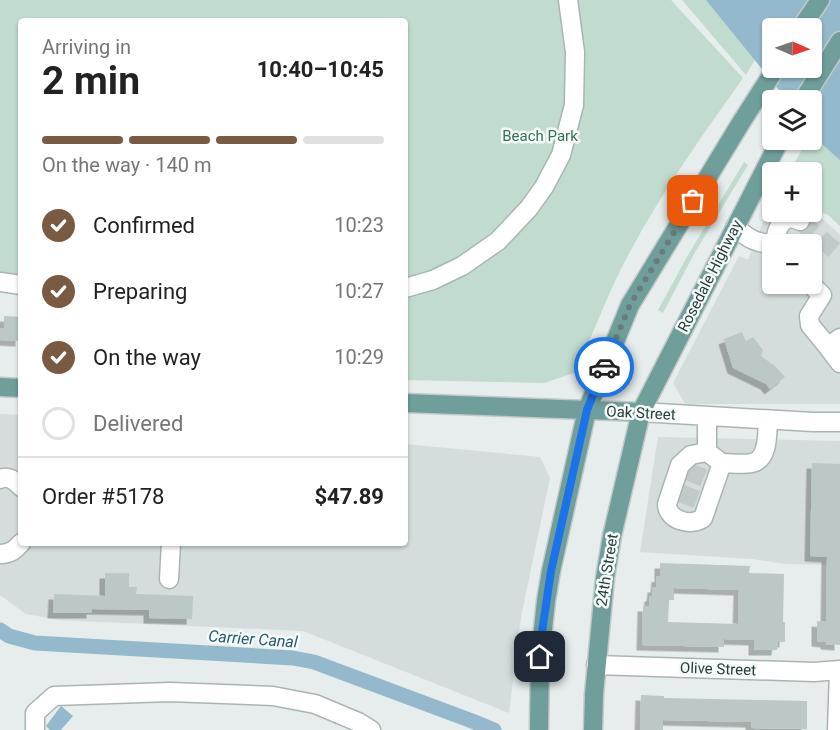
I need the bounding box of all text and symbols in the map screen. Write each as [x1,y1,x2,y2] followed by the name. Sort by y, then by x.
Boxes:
[762,18,822,78] north arrow
[762,18,822,294] map controls
[42,35,131,59] text: Arriving in
[257,57,384,82] text: 10:40–10:45
[42,58,140,104] text: 2 min
[762,90,822,150] button: layers
[502,127,578,145] park label: Beach Park
[42,153,211,177] text: On the way · 140 m
[762,162,822,222] button: +
[667,175,718,226] pin
[676,184,709,217] icon: bag
[42,209,75,242] icon: check
[93,213,195,238] text: Confirmed
[334,213,384,237] text: 10:23
[674,217,746,335] street label: Rosedale Highway
[762,234,822,294] button: −
[42,275,75,308] icon: check
[93,279,187,304] text: Preparing
[334,279,384,303] text: 10:27
[574,337,634,397] courier
[42,341,75,374] icon: check
[93,345,201,370] text: On the way
[334,345,384,369] text: 10:29
[588,351,621,384] icon: car
[606,402,676,424] street label: Oak Street
[93,411,183,436] text: Delivered
[42,484,164,509] text: Order #5178
[315,484,384,509] text: $47.89
[592,532,622,608] street label: 24th Street
[208,626,299,652] water label: Carrier Canal
[514,631,565,682] pin
[523,640,556,673] icon: home
[680,659,756,679] street label: Olive Street

